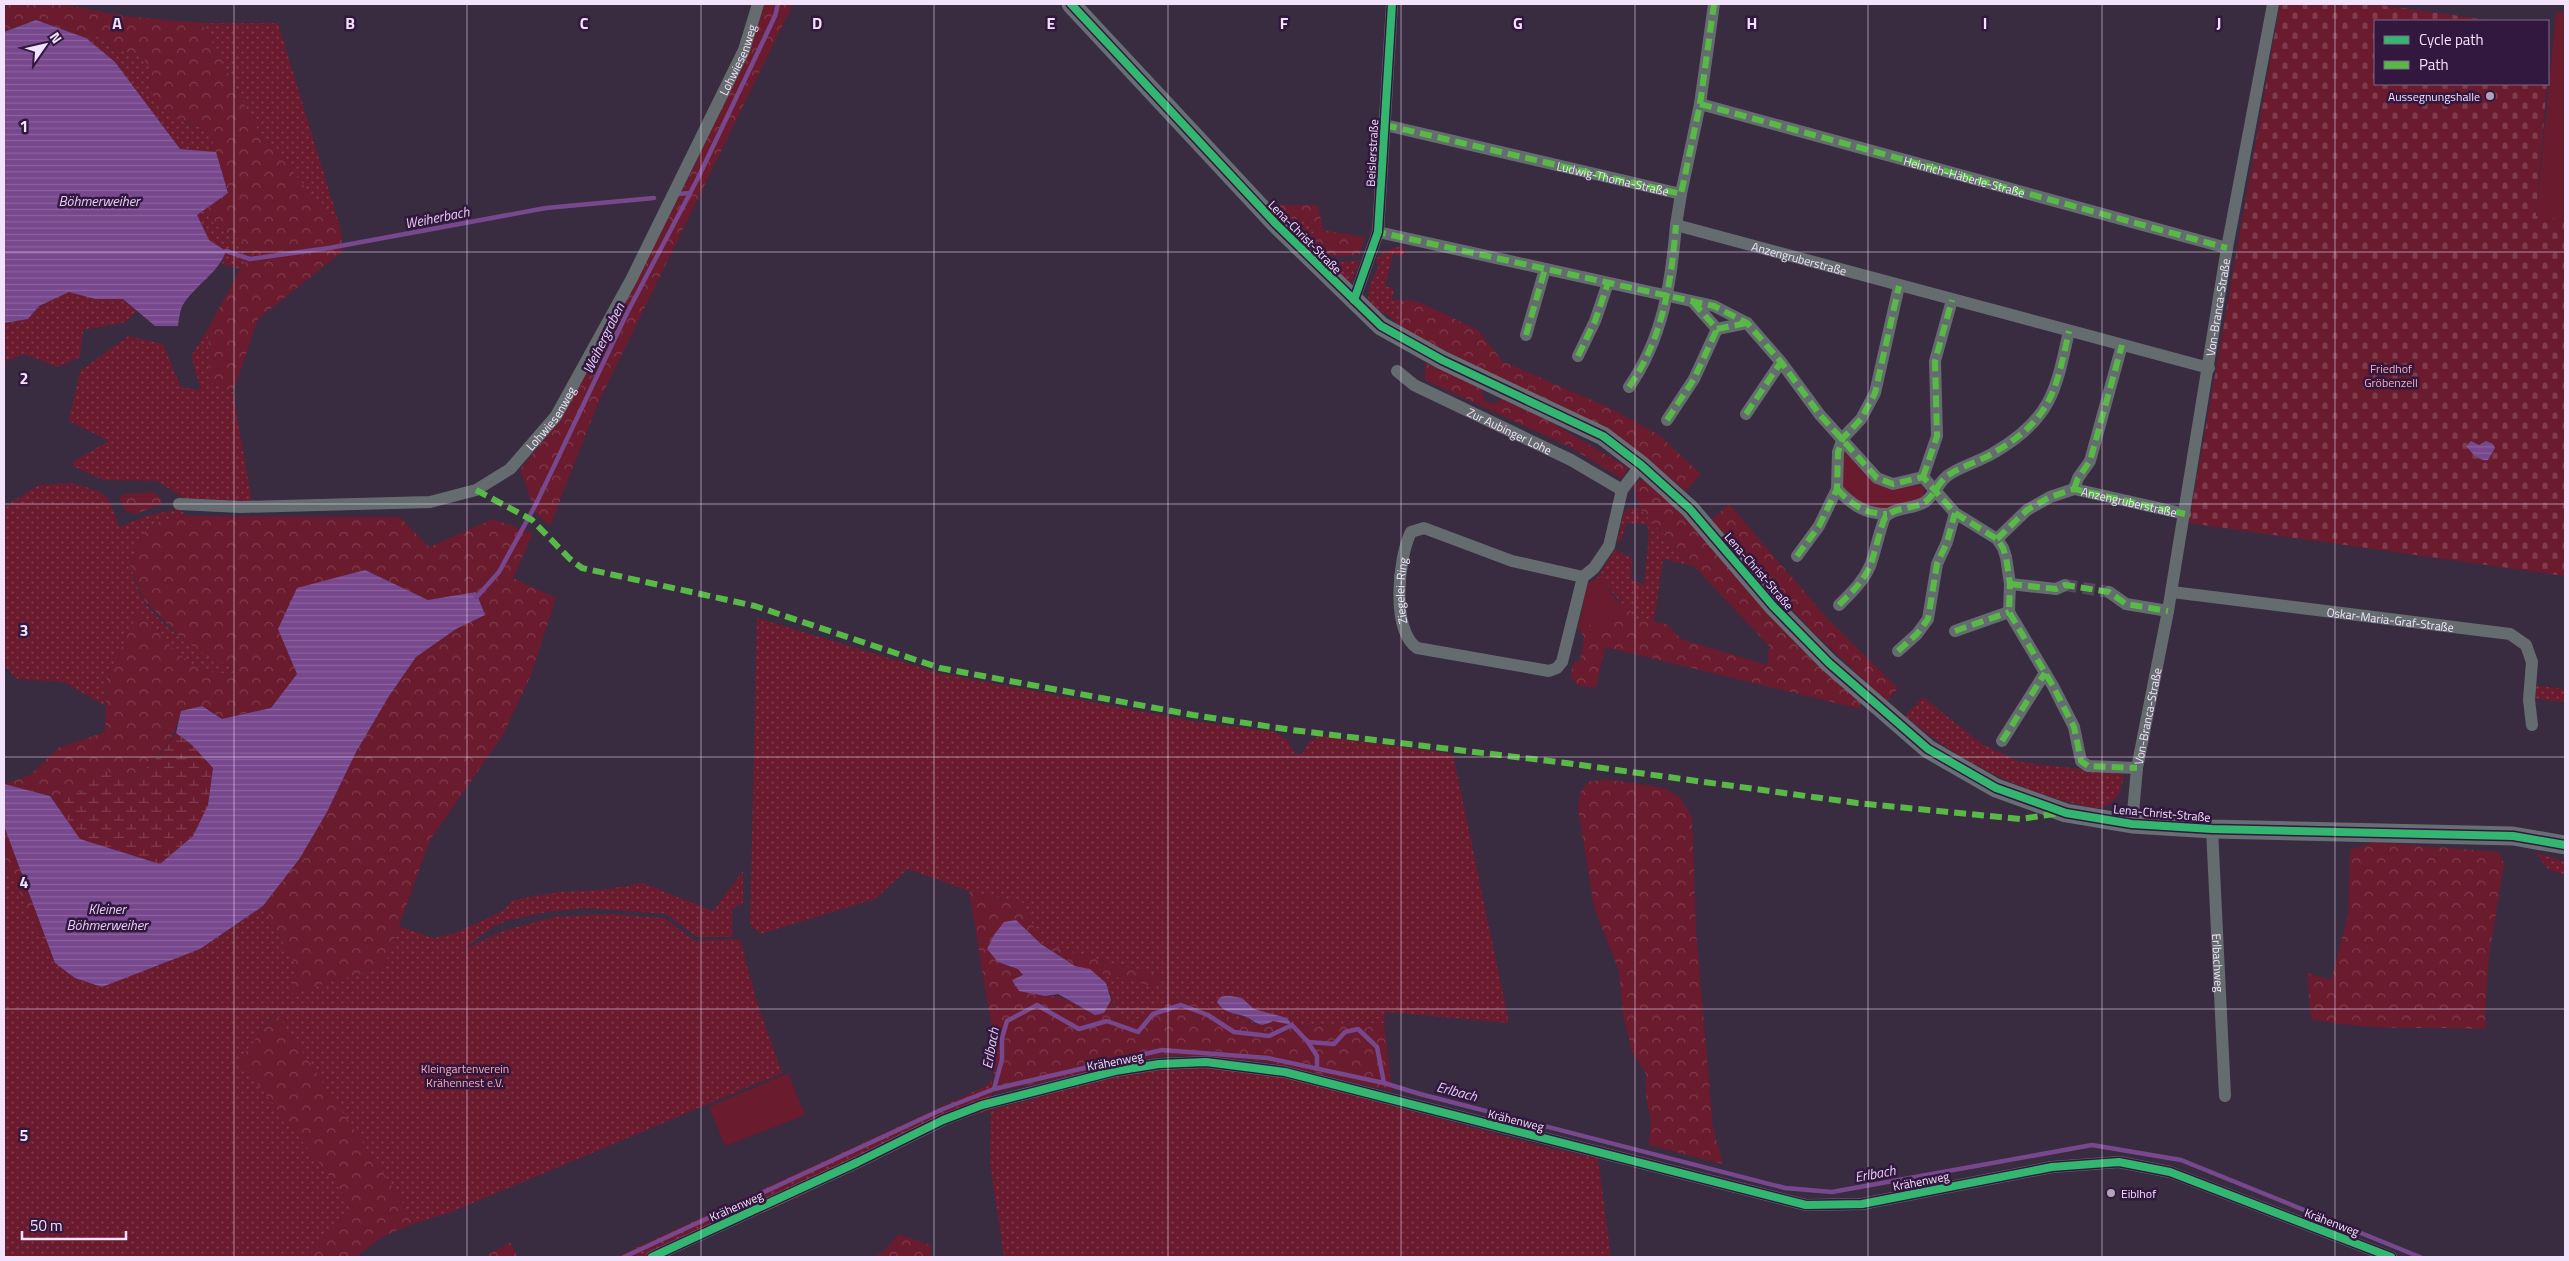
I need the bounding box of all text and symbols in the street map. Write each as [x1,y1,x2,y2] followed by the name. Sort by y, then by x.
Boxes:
[112,11,122,35] text: A
[345,11,355,35] text: B
[580,11,589,35] text: C
[812,11,822,35] text: D
[1047,11,1056,35] text: E
[1280,11,1289,35] text: F
[1513,11,1523,35] text: G
[1747,11,1757,35] text: H
[1983,11,1987,35] text: I
[2217,11,2221,35] text: J
[20,20,70,70] north arrow
[2374,20,2549,85] legend
[714,22,761,98] street label: Lohwiesenweg
[45,28,68,47] text: N
[2419,28,2484,51] text: Cycle path
[2419,53,2449,76] text: Path
[2388,87,2480,106] place label: Aussegnungshalle
[2484,90,2496,102] marker: Aussegnungshalle
[20,114,28,138] text: 1
[1361,119,1383,187] street label: Beislerstraße
[1901,151,2027,202] street label: Heinrich-Häberle-Straße
[1555,156,1671,200] street label: Ludwig-Thoma-Straße
[58,190,141,211] water label: Böhmerweiher
[1264,196,1346,278] street label: Lena-Christ-Straße
[403,200,472,234] water label: Weiherbach
[1750,236,1849,280] street label: Anzengruberstraße
[2200,257,2235,357] street label: Von-Branca-Straße
[577,298,630,377] water label: Weihergraben
[2364,359,2418,392] park label: Friedhof Gröbenzell
[20,366,28,390] text: 2
[521,383,580,454] street label: Lohwiesenweg
[1464,402,1555,459] street label: Zur Aubinger Lohe
[2079,481,2179,521] street label: Anzengruberstraße
[1720,528,1798,614] street label: Lena-Christ-Straße
[1390,556,1412,626] street label: Ziegelei-Ring
[2326,602,2455,636] street label: Oskar-Maria-Graf-Straße
[20,618,28,642] text: 3
[2128,666,2166,766] street label: Von-Branca-Straße
[2113,799,2211,827] street label: Lena-Christ-Straße
[20,870,29,894] text: 4
[66,898,149,935] water label: Kleiner Böhmerweiher
[2208,933,2229,993] street label: Erlbachweg
[976,1025,1004,1070] water label: Erlbach
[1085,1046,1145,1076] street label: Krähenweg
[421,1059,509,1092] park label: Kleingartenverein Krähennest e.V.
[1434,1076,1481,1107] water label: Erlbach
[1486,1104,1546,1136] street label: Krähenweg
[20,1123,29,1147] text: 5
[1853,1159,1898,1187] water label: Erlbach
[1891,1166,1951,1196] street label: Krähenweg
[2121,1184,2156,1203] place label: Eiblhof
[706,1186,766,1226] street label: Krähenweg
[2105,1187,2117,1199] marker: Eiblhof
[2302,1203,2362,1241] street label: Krähenweg
[22,1208,126,1240] scale bar
[30,1214,63,1237] text: 50 m

